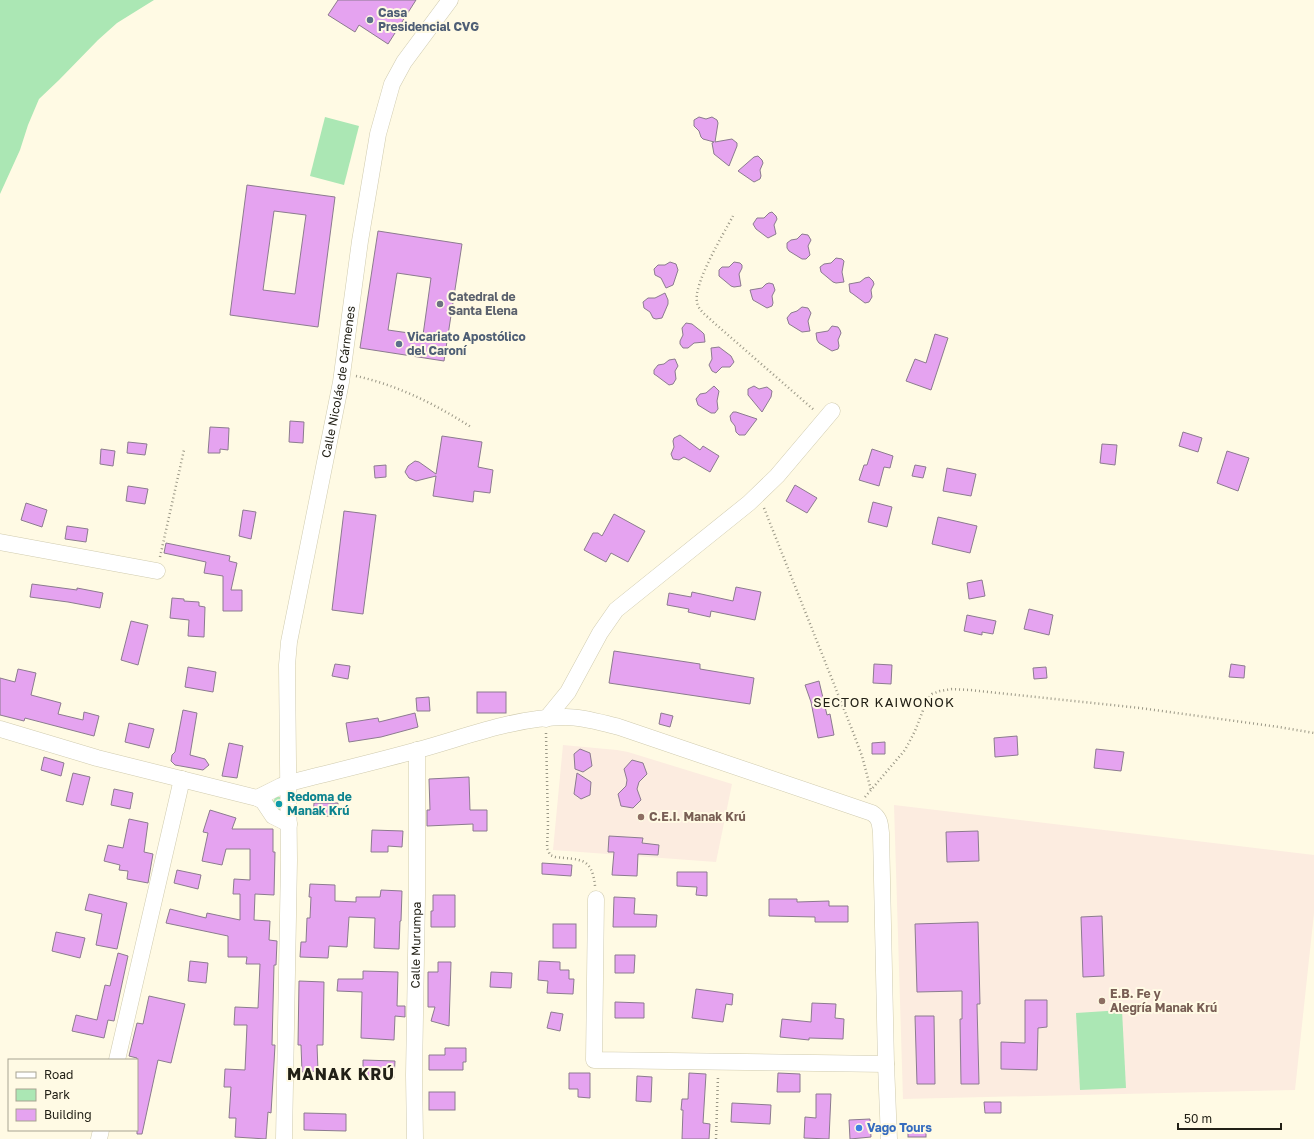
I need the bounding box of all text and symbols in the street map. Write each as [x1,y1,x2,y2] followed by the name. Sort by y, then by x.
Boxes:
[378,5,479,34] place label: Casa Presidencial CVG
[365,15,375,25] marker: Casa Presidencial CVG
[448,289,518,318] place label: Catedral de Santa Elena
[435,299,445,309] marker: Catedral de Santa Elena
[318,305,358,459] street label: Calle Nicolás de Cármenes
[407,329,526,358] place label: Vicariato Apostólico del Caroní
[394,339,404,349] marker: Vicariato Apostólico del Caroní
[813,694,955,710] district label: SECTOR KAIWONOK
[287,789,352,818] place label: Redoma de Manak Krú
[274,799,284,809] marker: Redoma de Manak Krú
[649,809,746,824] place label: C.E.I. Manak Krú
[636,812,646,822] marker: C.E.I. Manak Krú
[407,901,424,989] street label: Calle Murumpa
[1110,986,1217,1015] place label: E.B. Fe y Alegría Manak Krú
[1097,996,1107,1006] marker: E.B. Fe y Alegría Manak Krú
[8,1059,138,1131] legend
[287,1064,395,1084] district label: MANAK KRÚ
[44,1067,73,1082] text: Road
[44,1087,70,1102] text: Park
[1178,1105,1281,1131] scale bar
[44,1107,92,1122] text: Building
[1184,1111,1212,1126] text: 50 m
[867,1120,932,1135] place label: Vago Tours
[854,1123,864,1133] marker: Vago Tours

